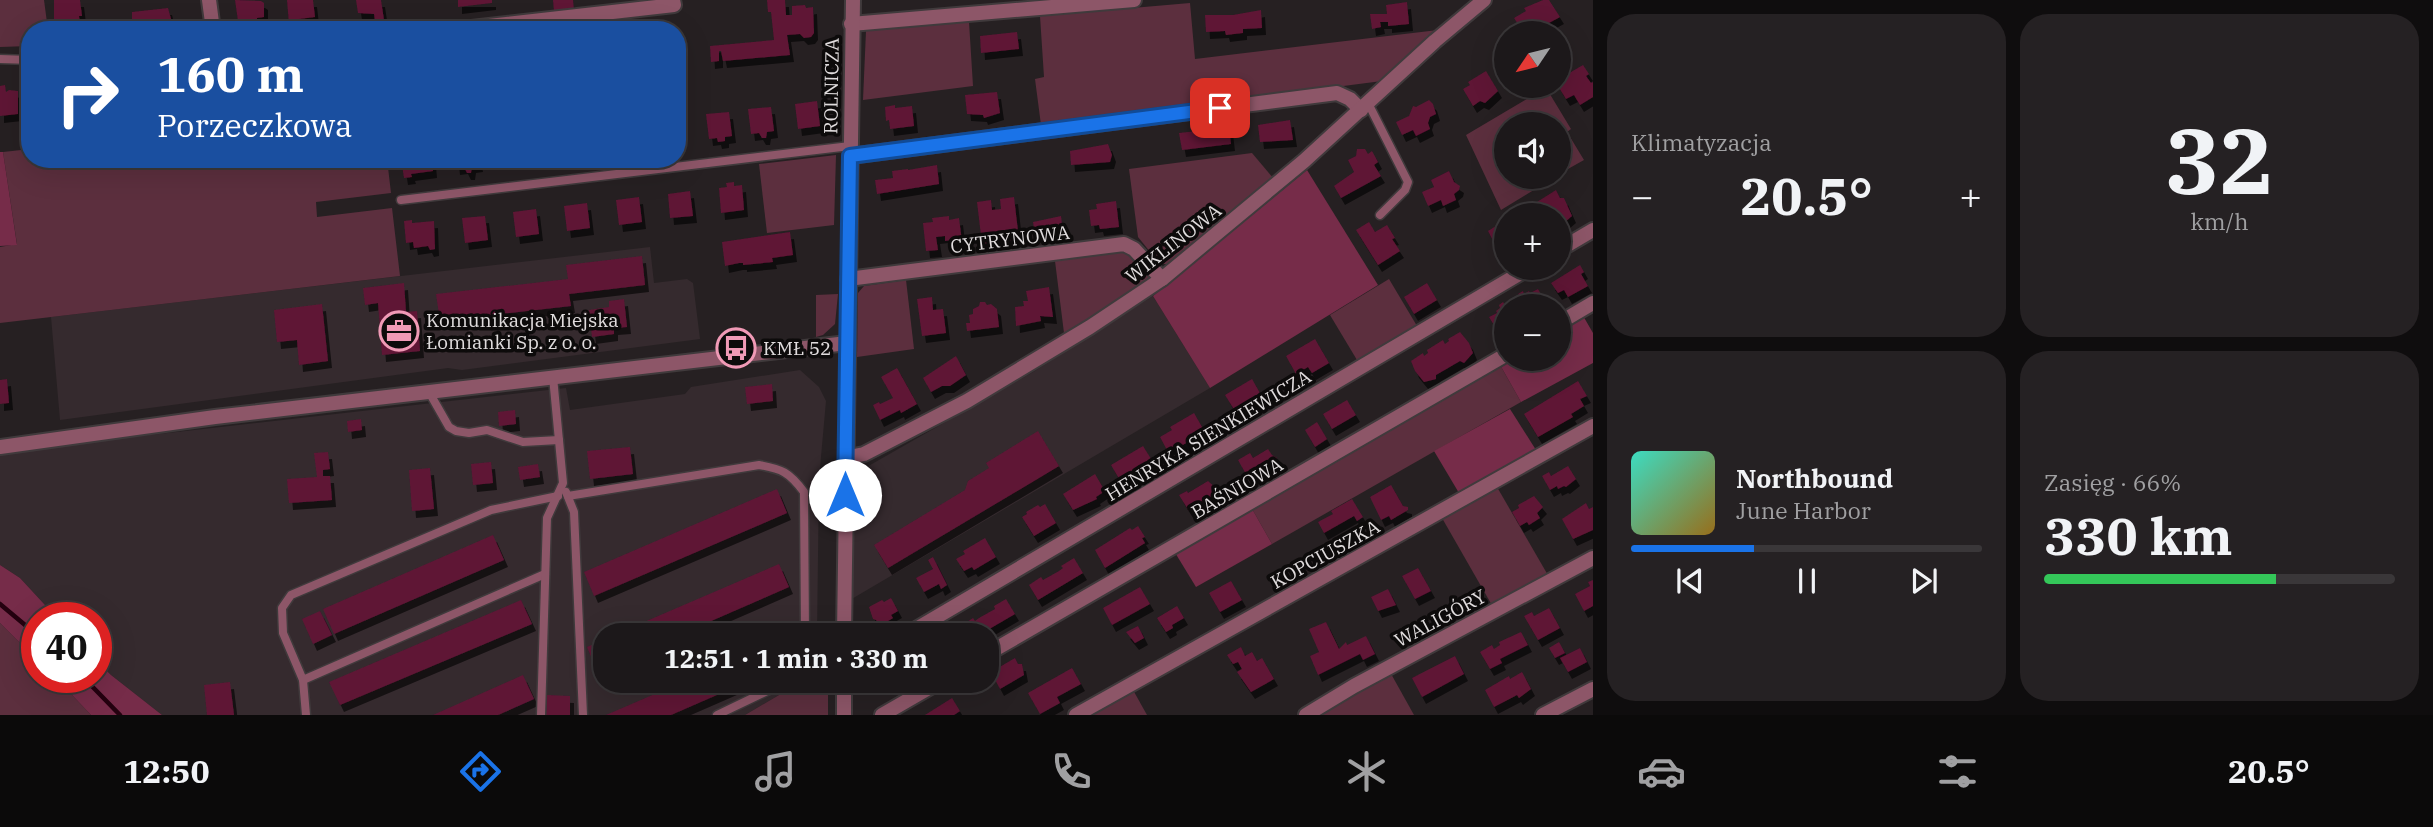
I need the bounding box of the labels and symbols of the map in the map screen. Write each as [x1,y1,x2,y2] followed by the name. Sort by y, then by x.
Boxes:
[1494,21,1572,98] north arrow
[818,38,844,134] street label: ROLNICZA
[1190,78,1250,138] pin
[1120,198,1226,288] street label: WIKLINOWA
[949,220,1071,258] street label: CYTRYNOWA
[426,308,619,354] place label: Komunikacja Miejska Łomianki Sp. z o. o.
[378,310,420,352] office icon: Komunikacja Miejska Łomianki Sp. z o. o.
[715,327,757,369] bus stop icon: KMŁ 52
[763,336,832,360] place label: KMŁ 52
[1101,364,1315,506] street label: HENRYKA SIENKIEWICZA
[1187,452,1287,524] street label: BAŚNIOWA
[808,458,882,532] position arrow
[1266,514,1384,594] street label: KOPCIUSZKA
[1390,584,1490,652] street label: WALIGÓRY
[21,602,112,693] speed limit sign: 40

